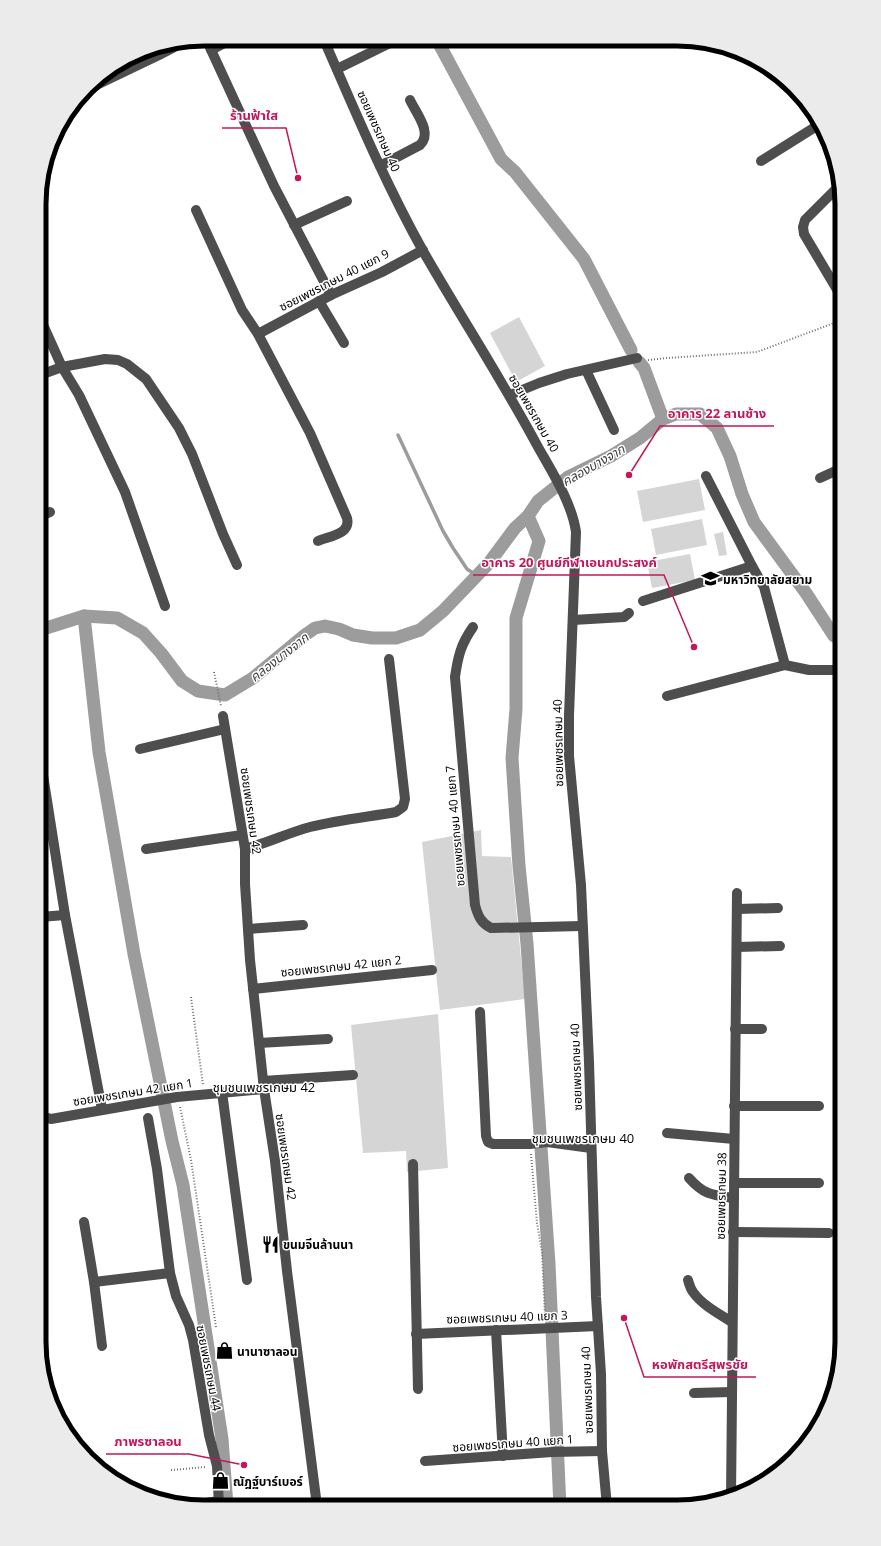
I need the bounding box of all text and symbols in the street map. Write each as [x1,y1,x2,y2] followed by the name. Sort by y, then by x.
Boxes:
[353,88,405,175] street label: ซอยเพชรเกษม 40
[222,103,286,128] callout: ร้านฟ้าใส
[230,106,278,124] text: ร้านฟ้าใส
[276,245,392,315] street label: ซอยเพชรเกษม 40 แยก 9
[505,371,563,455] street label: ซอยเพชรเกษม 40
[660,401,774,426] callout: อาคาร 22 ลานช้าง
[668,404,766,422] text: อาคาร 22 ลานช้าง
[558,439,629,490] water label: คลองบางจาก
[473,550,664,575] callout: อาคาร 20 ศูนย์กีฬาเอนกประสงค์
[481,553,657,571] text: อาคาร 20 ศูนย์กีฬาเอนกประสงค์
[700,569,720,589] school or university icon: มหาวิทยาลัยสยาม
[723,571,812,588] place label: มหาวิทยาลัยสยาม
[246,628,313,686] water label: คลองบางจาก
[549,699,567,787] street label: ซอยเพชรเกษม 40
[441,765,469,887] street label: ซอยเพชรเกษม 40 แยก 7
[236,767,266,856] street label: ซอยเพชรเกษม 42
[280,951,402,981] street label: ซอยเพชรเกษม 42 แยก 2
[566,1023,586,1111] street label: ซอยเพชรเกษม 40
[72,1074,194,1110] street label: ซอยเพชรเกษม 42 แยก 1
[213,1078,315,1096] district label: ชุมชนเพชรเกษม 42
[271,1113,301,1202] street label: ซอยเพชรเกษม 42
[532,1129,634,1147] district label: ชุมชนเพชรเกษม 40
[712,1152,730,1240] street label: ซอยเพชรเกษม 38
[260,1234,280,1254] restaurant icon: ขนมจีนล้านนา
[283,1236,353,1253] place label: ขนมจีนล้านนา
[446,1306,568,1328] street label: ซอยเพชรเกษม 40 แยก 3
[192,1323,226,1413] street label: ซอยเพชรเกษม 44
[214,1341,234,1361] shop icon: นานาซาลอน
[237,1343,297,1360] place label: นานาซาลอน
[577,1346,597,1434] street label: ซอยเพชรเกษม 40
[644,1352,756,1377] callout: หอพักสตรีสุพรชัย
[652,1355,748,1373] text: หอพักสตรีสุพรชัย
[106,1429,189,1454] callout: ภาพรซาลอน
[452,1430,574,1456] street label: ซอยเพชรเกษม 40 แยก 1
[114,1432,182,1450] text: ภาพรซาลอน
[210,1471,230,1491] shop icon: ณัฎฐ์บาร์เบอร์
[233,1473,303,1490] place label: ณัฎฐ์บาร์เบอร์

